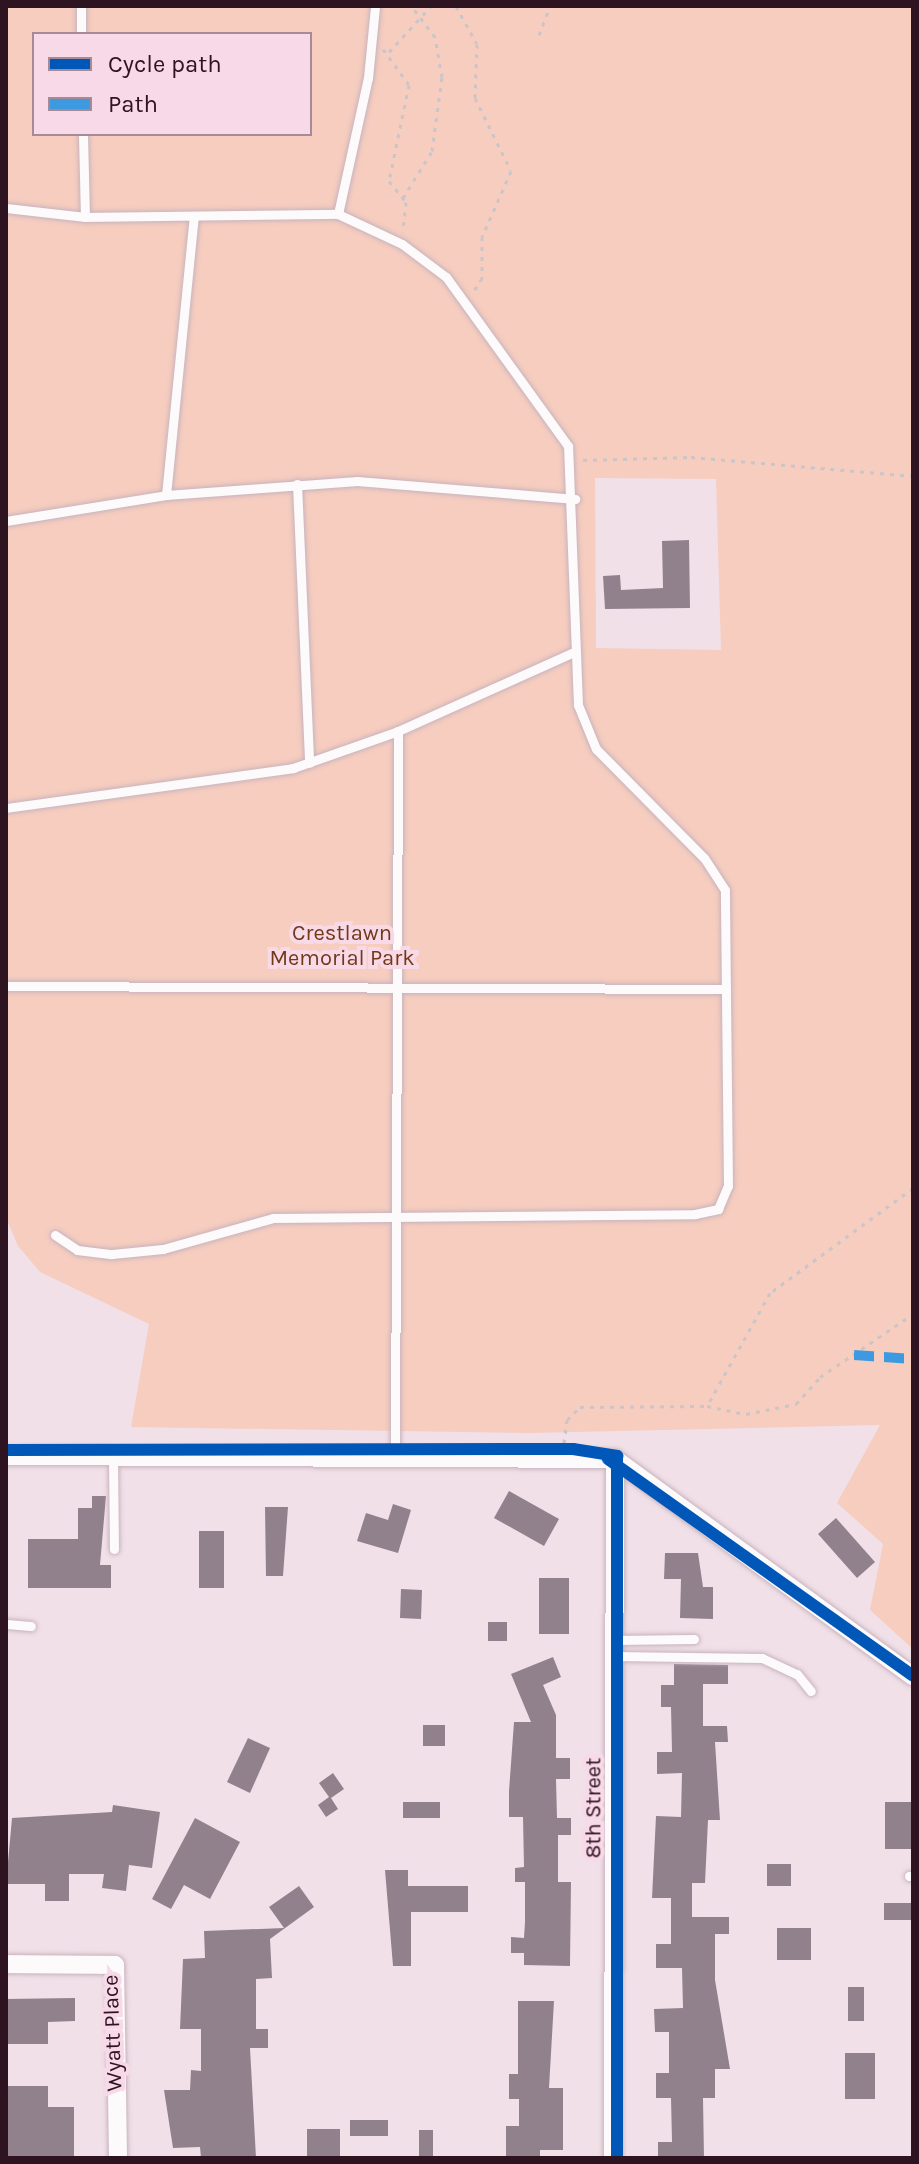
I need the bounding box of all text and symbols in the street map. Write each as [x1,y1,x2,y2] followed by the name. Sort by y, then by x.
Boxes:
[32,32,312,136] legend
[108,50,222,78] text: Cycle path
[108,90,158,118] text: Path
[269,920,415,972] park label: Crestlawn Memorial Park
[581,1758,607,1858] street label: 8th Street
[98,1974,128,2092] street label: Wyatt Place

